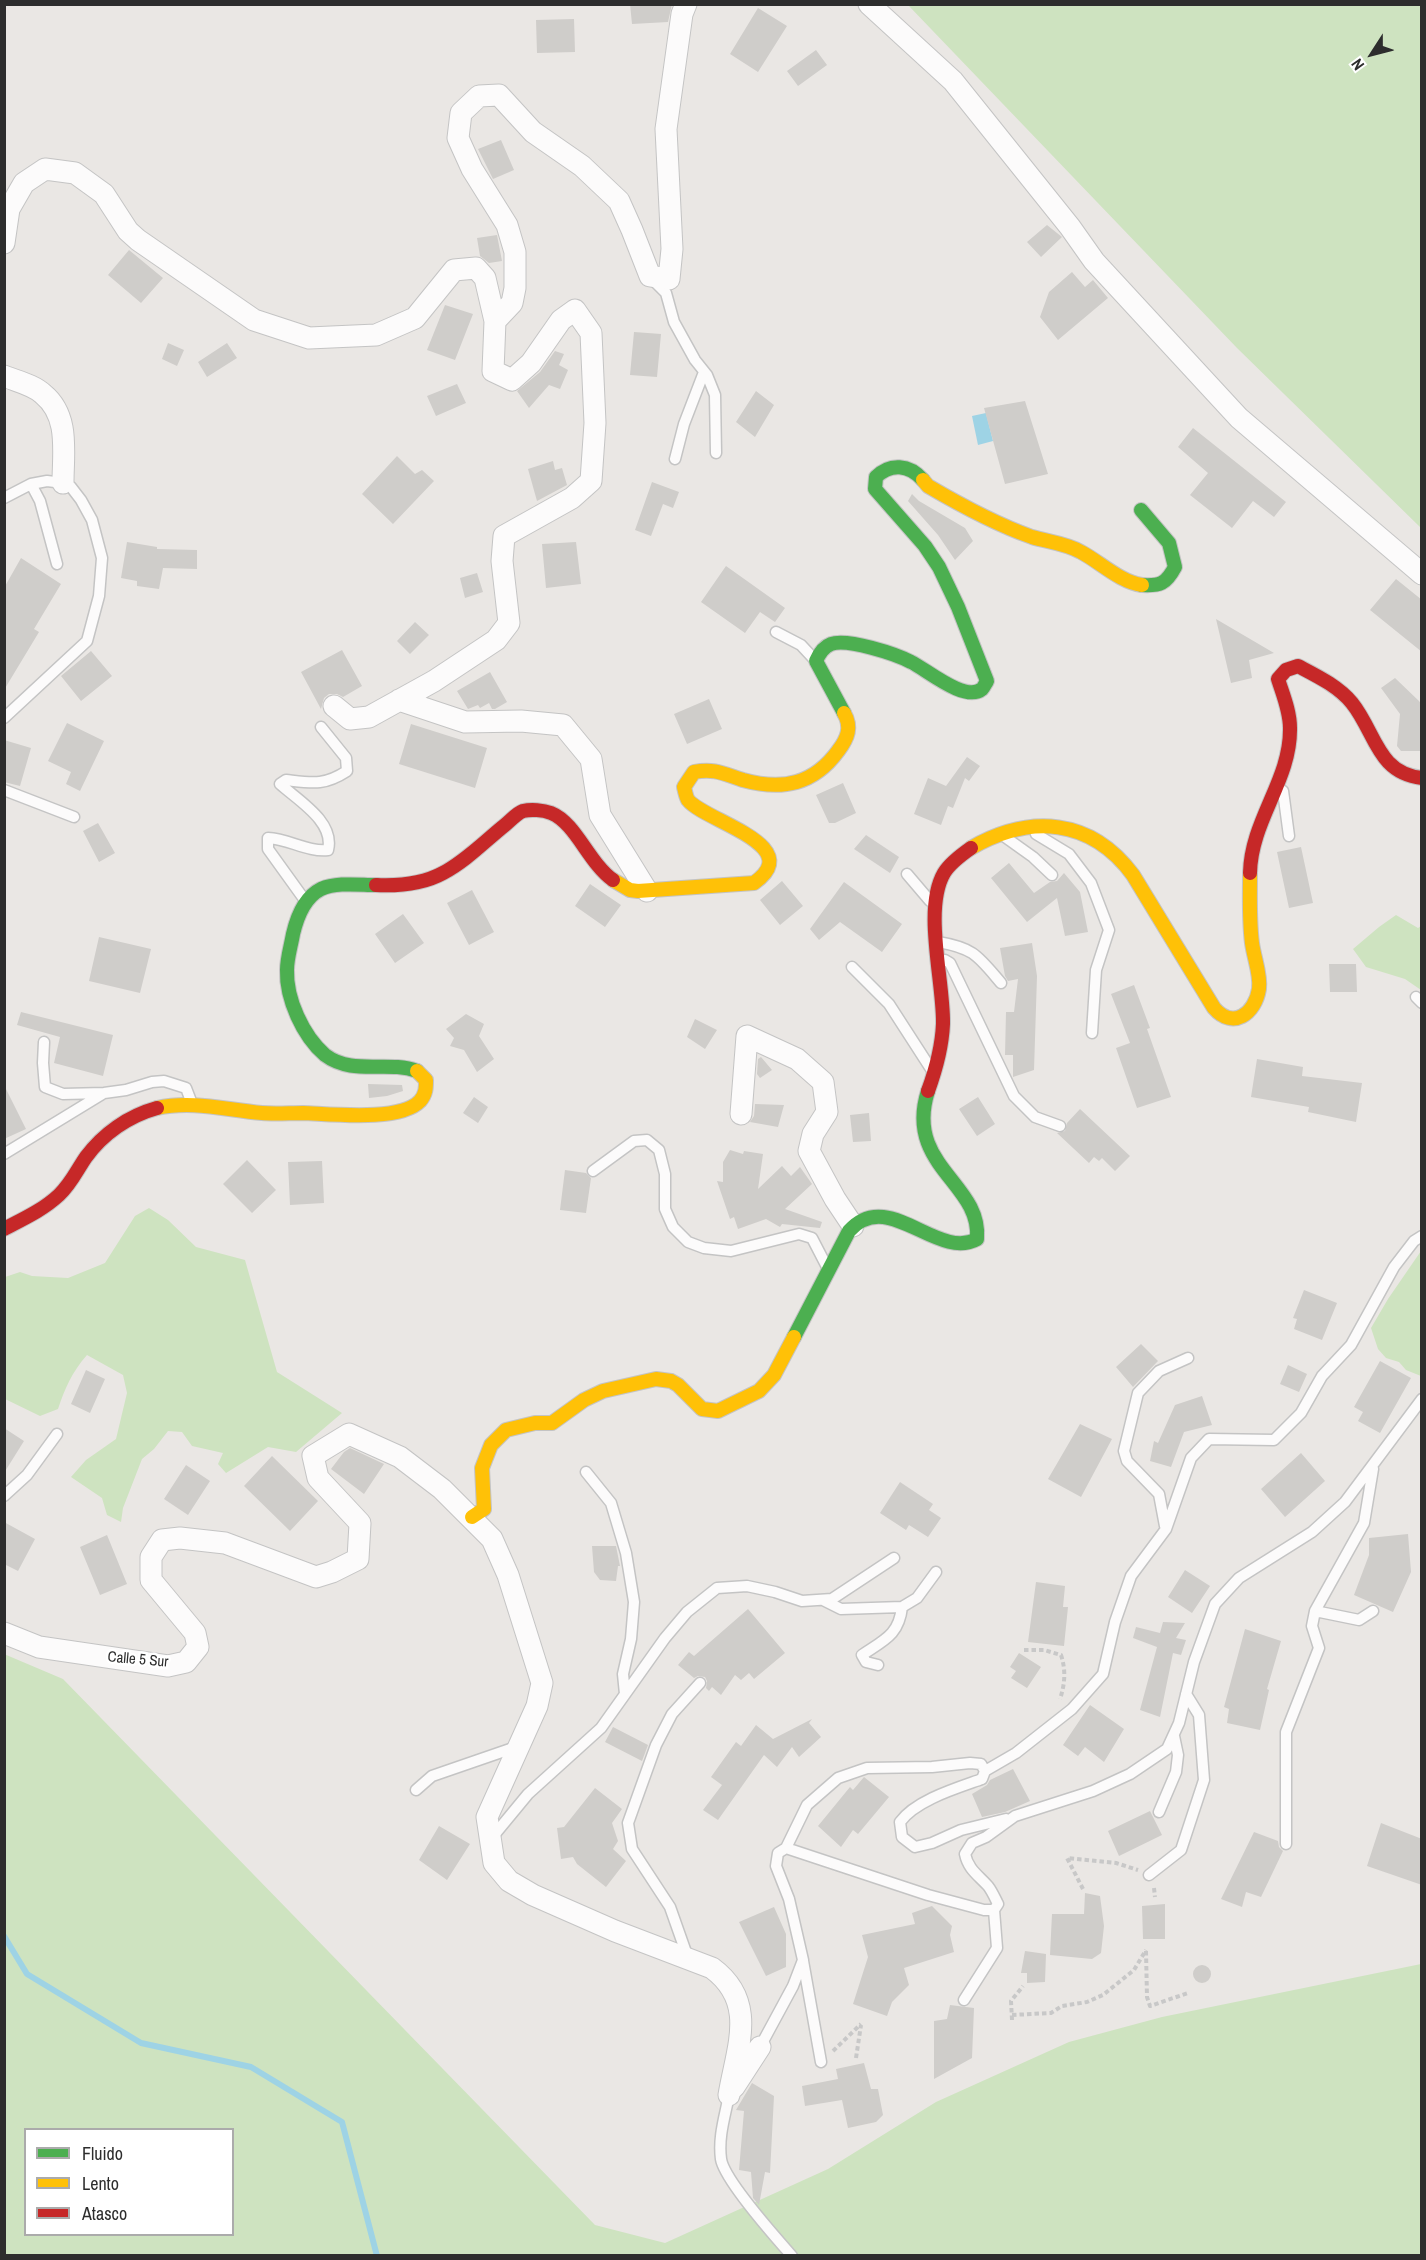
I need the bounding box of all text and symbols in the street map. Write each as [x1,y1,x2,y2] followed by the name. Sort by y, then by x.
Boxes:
[1342,24,1402,84] north arrow
[1346,54,1369,75] text: N
[107,1648,169,1672] street label: Calle 5 Sur
[24,2128,234,2236] legend
[82,2141,123,2166] text: Fluido
[82,2171,119,2196] text: Lento
[82,2201,127,2226] text: Atasco

